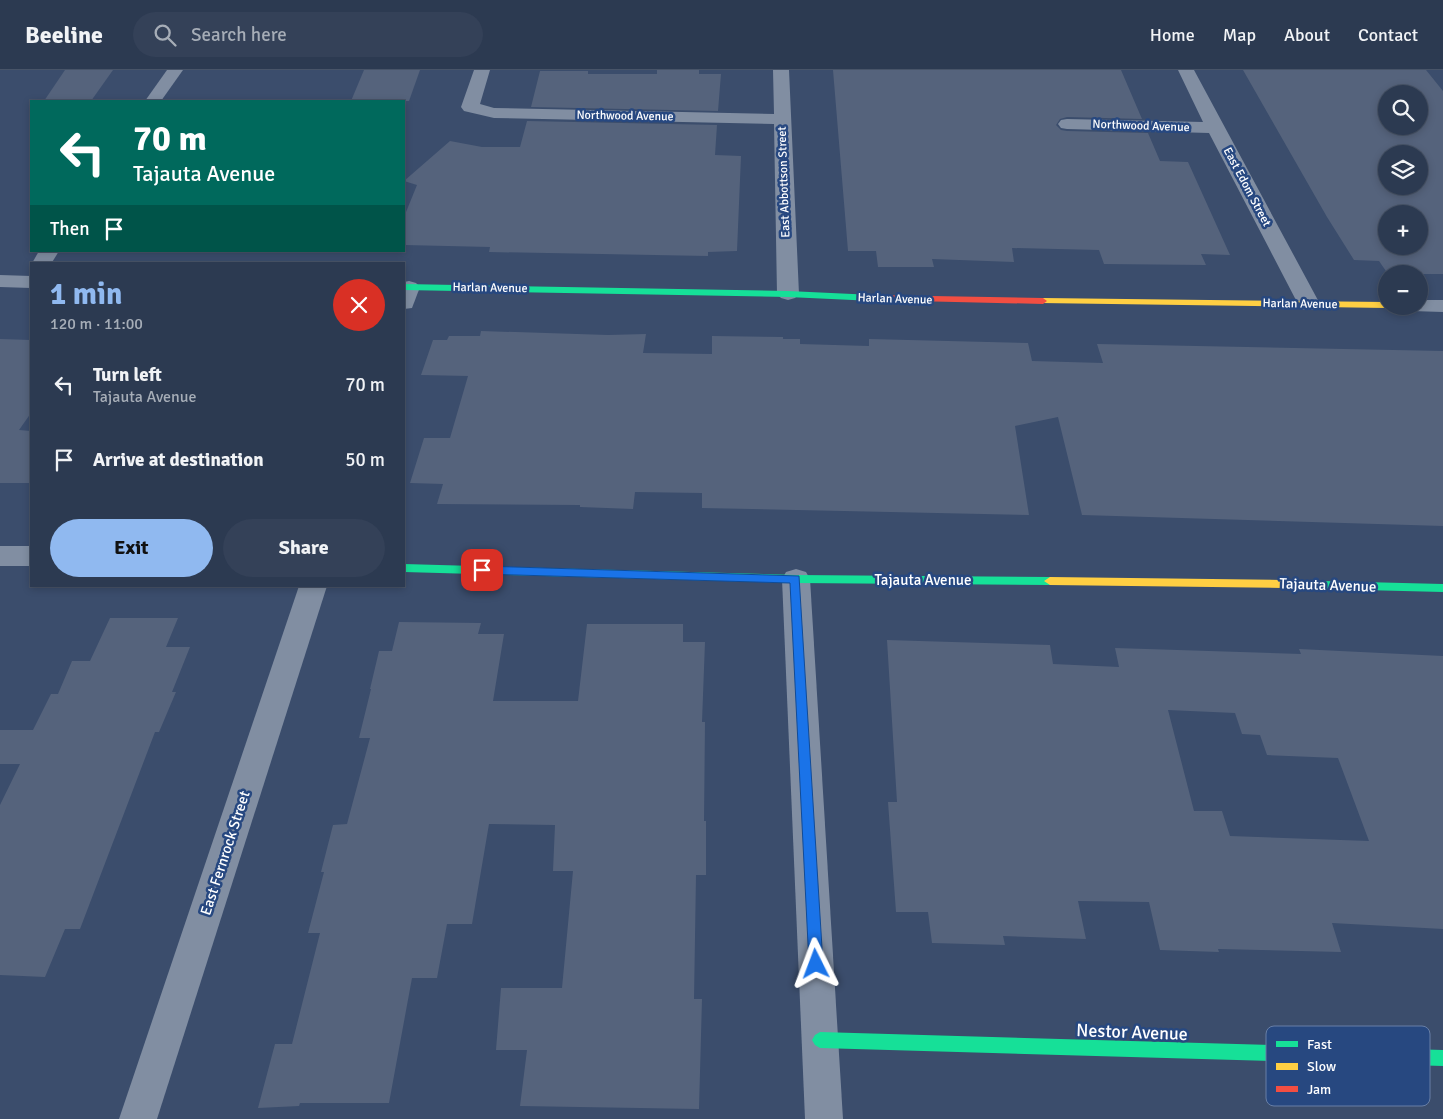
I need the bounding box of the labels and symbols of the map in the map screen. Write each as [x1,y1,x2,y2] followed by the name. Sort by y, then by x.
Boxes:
[576,108,674,124] street label: Northwood Avenue
[1092,117,1190,135] street label: Northwood Avenue
[775,126,793,238] street label: East Abbottson Street
[1220,145,1274,229] street label: East Edom Street
[452,280,528,296] street label: Harlan Avenue
[857,290,933,308] street label: Harlan Avenue
[1262,296,1338,312] street label: Harlan Avenue
[461,549,503,591] pin
[875,571,971,589] street label: Tajauta Avenue
[1279,574,1377,596] street label: Tajauta Avenue
[196,789,254,917] street label: East Fernrock Street
[789,937,841,989] position arrow
[1076,1019,1188,1045] street label: Nestor Avenue
[1266,1026,1430,1106] legend
[1307,1036,1332,1053] text: Fast
[1307,1058,1336,1075] text: Slow
[1307,1081,1331,1098] text: Jam

